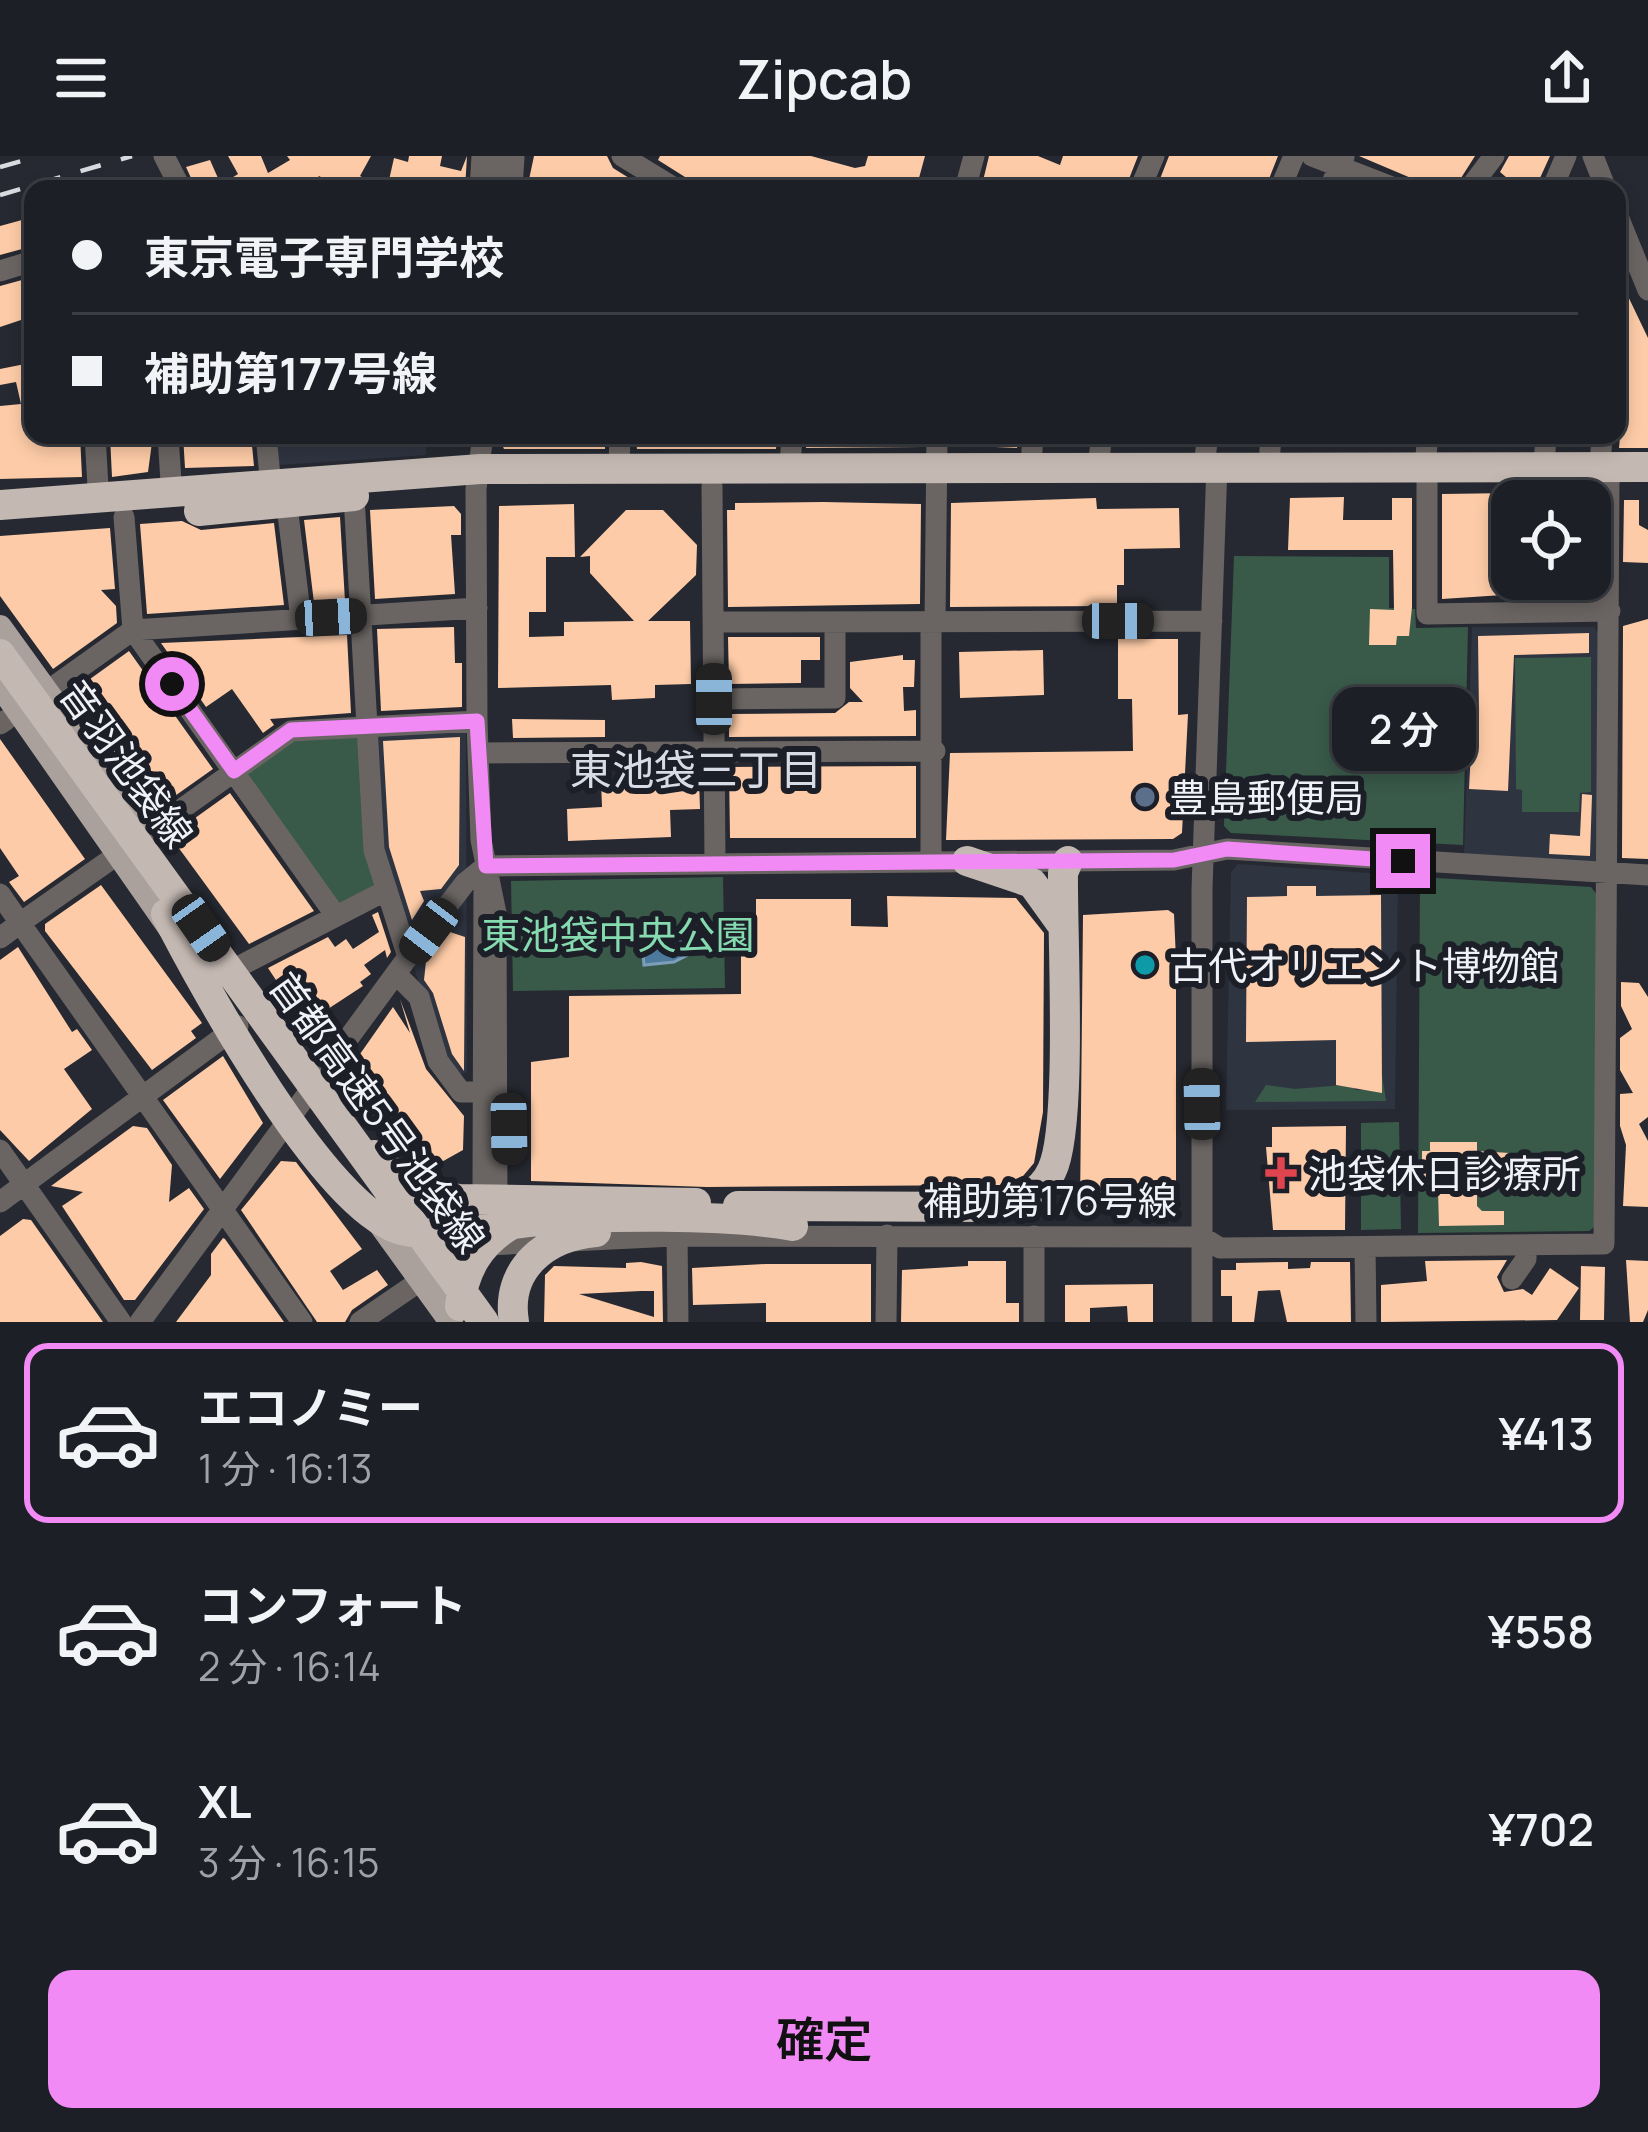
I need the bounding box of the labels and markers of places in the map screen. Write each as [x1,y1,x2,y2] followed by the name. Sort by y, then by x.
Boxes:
[1169,770,1364,824] place label: 豊島郵便局
[1132,784,1158,810] marker: 豊島郵便局
[1169,938,1559,992] place label: 古代オリエント博物館
[1132,952,1158,978] marker: 古代オリエント博物館
[1308,1146,1581,1200] place label: 池袋休日診療所
[1265,1157,1297,1189] marker: 池袋休日診療所

